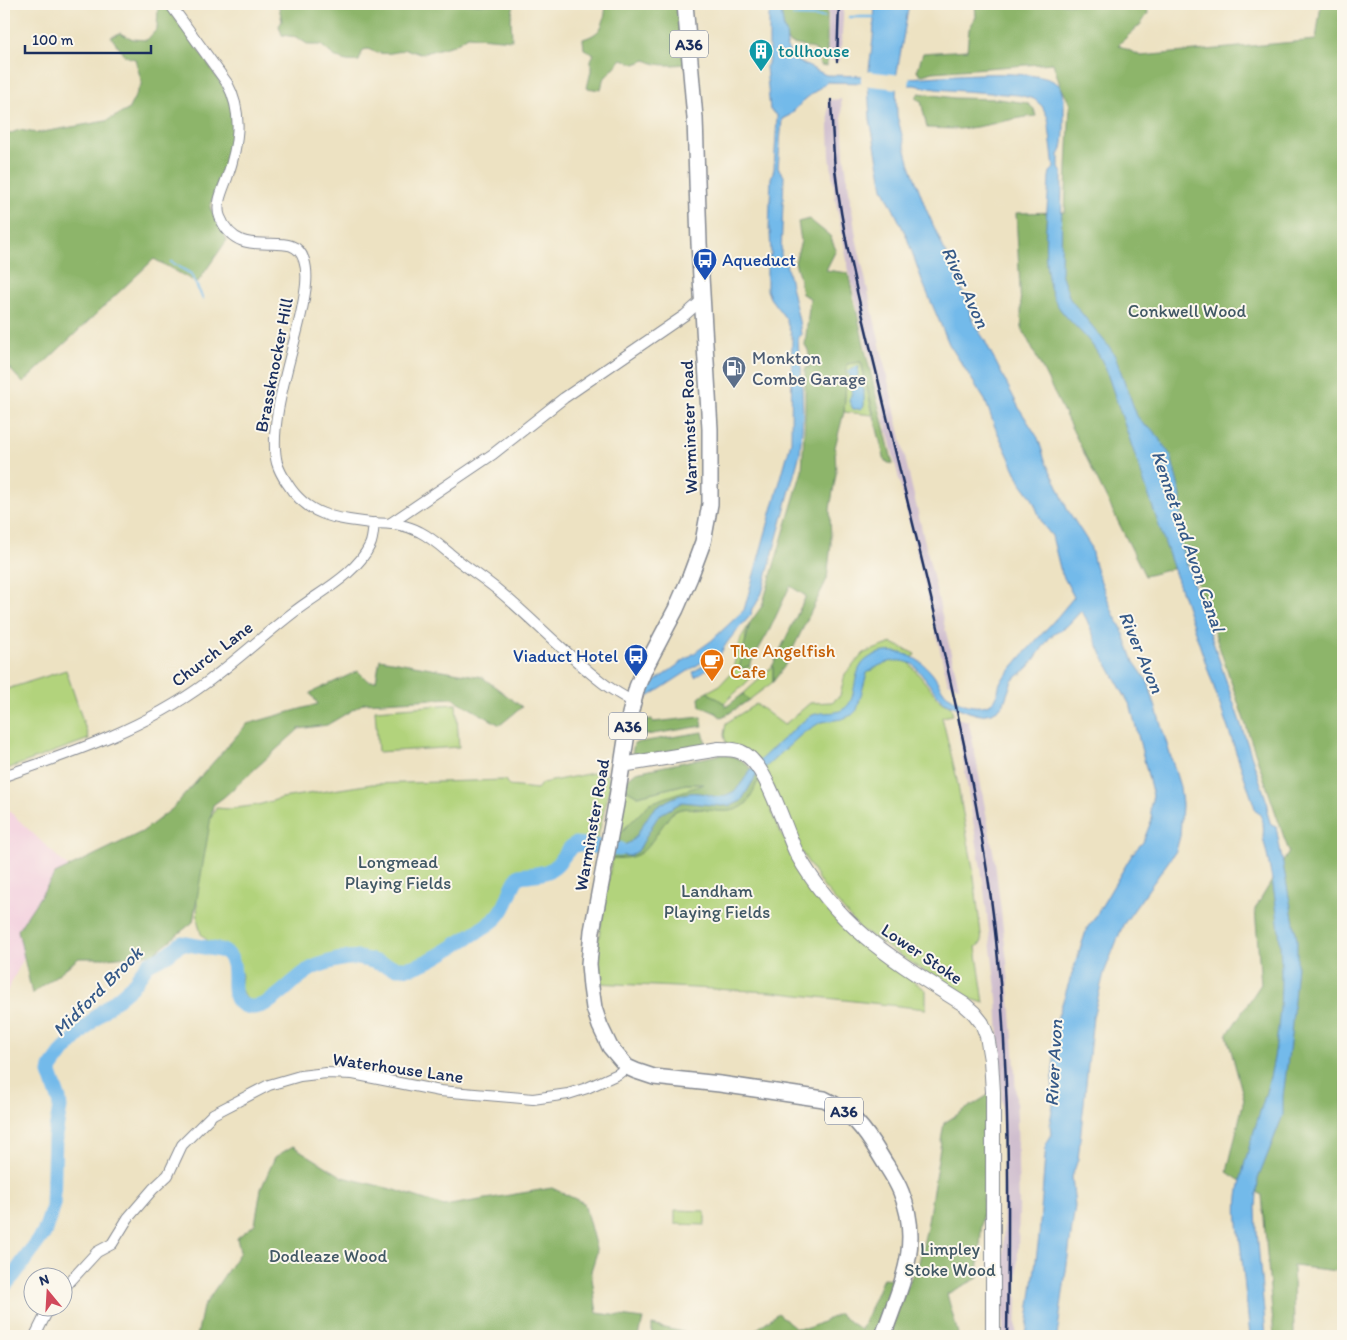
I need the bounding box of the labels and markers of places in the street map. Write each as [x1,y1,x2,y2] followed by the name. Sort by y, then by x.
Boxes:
[748,38,774,72] building icon: tollhouse
[778,40,850,62] place label: tollhouse
[692,247,718,281] bus stop icon: Aqueduct
[722,249,796,271] place label: Aqueduct
[752,347,866,390] place label: Monkton Combe Garage
[721,355,747,389] fuel station icon: Monkton Combe Garage
[730,640,836,683] place label: The Angelfish Cafe
[623,643,649,677] bus stop icon: Viaduct Hotel
[513,645,618,667] place label: Viaduct Hotel
[699,648,725,682] cafe icon: The Angelfish Cafe

